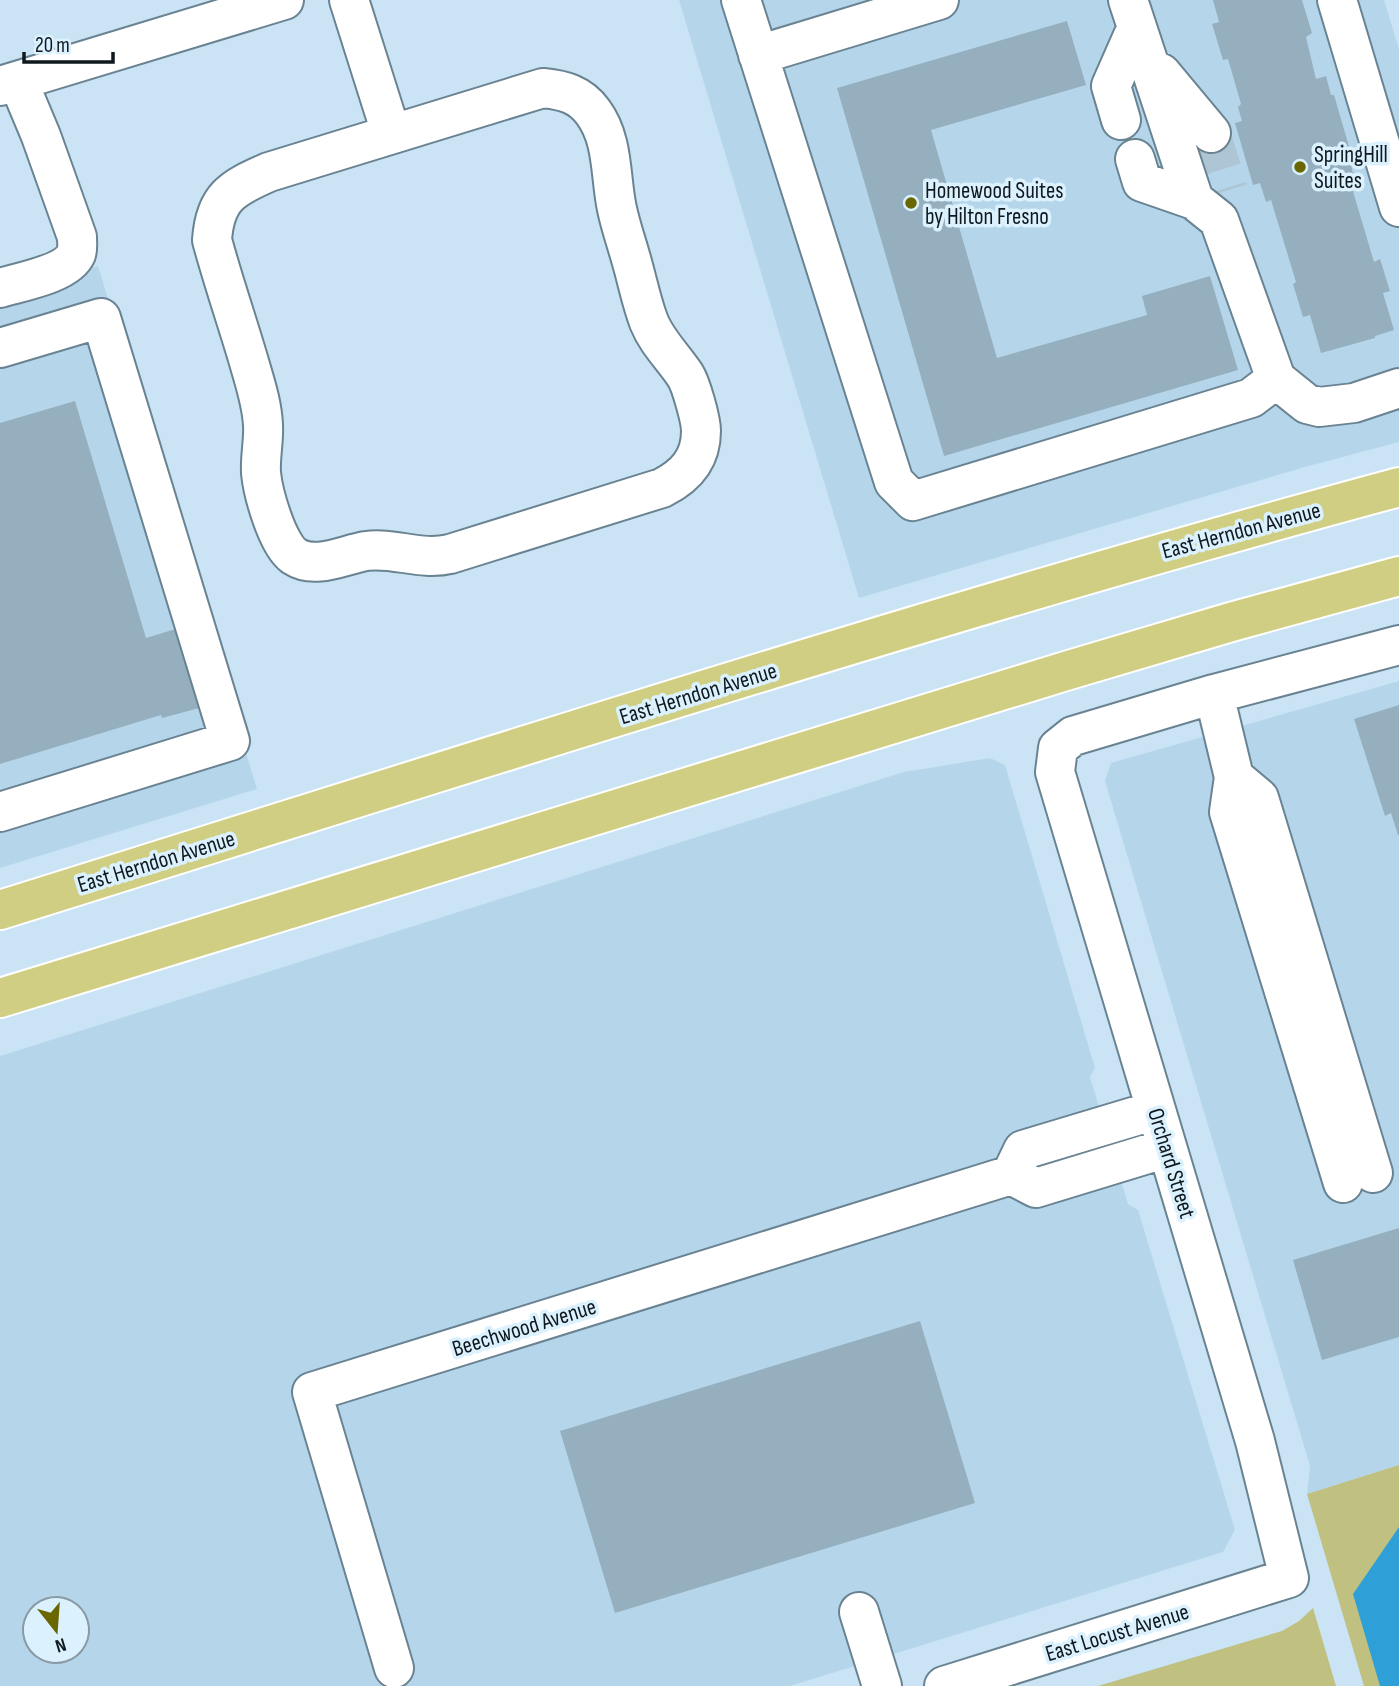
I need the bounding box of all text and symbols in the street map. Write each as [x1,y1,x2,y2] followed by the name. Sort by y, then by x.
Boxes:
[24,21,114,65] scale bar
[35,33,70,58] text: 20 m
[1314,141,1388,195] place label: SpringHill Suites
[1292,159,1308,175] marker: SpringHill Suites
[925,177,1063,231] place label: Homewood Suites by Hilton Fresno
[903,195,919,211] marker: Homewood Suites by Hilton Fresno
[1159,496,1324,566] street label: East Herndon Avenue
[616,657,780,731] street label: East Herndon Avenue
[74,825,238,899] street label: East Herndon Avenue
[1141,1105,1201,1222] street label: Orchard Street
[449,1293,600,1363] street label: Beechwood Avenue
[21,1595,91,1665] north arrow
[1042,1598,1192,1668] street label: East Locust Avenue
[52,1632,69,1657] text: N

